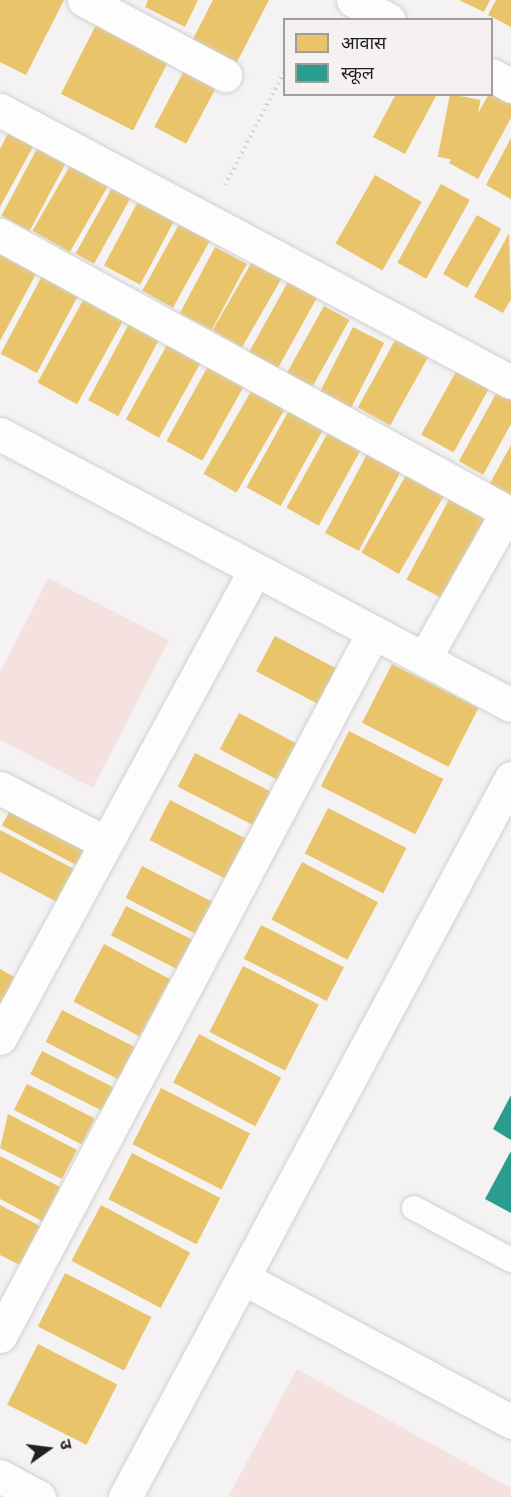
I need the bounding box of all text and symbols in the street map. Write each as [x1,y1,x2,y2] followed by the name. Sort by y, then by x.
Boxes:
[283,18,493,96] legend
[341,31,386,54] text: आवास
[341,61,374,84] text: स्कूल
[18,1419,78,1479] north arrow
[55,1437,77,1452] text: उ

